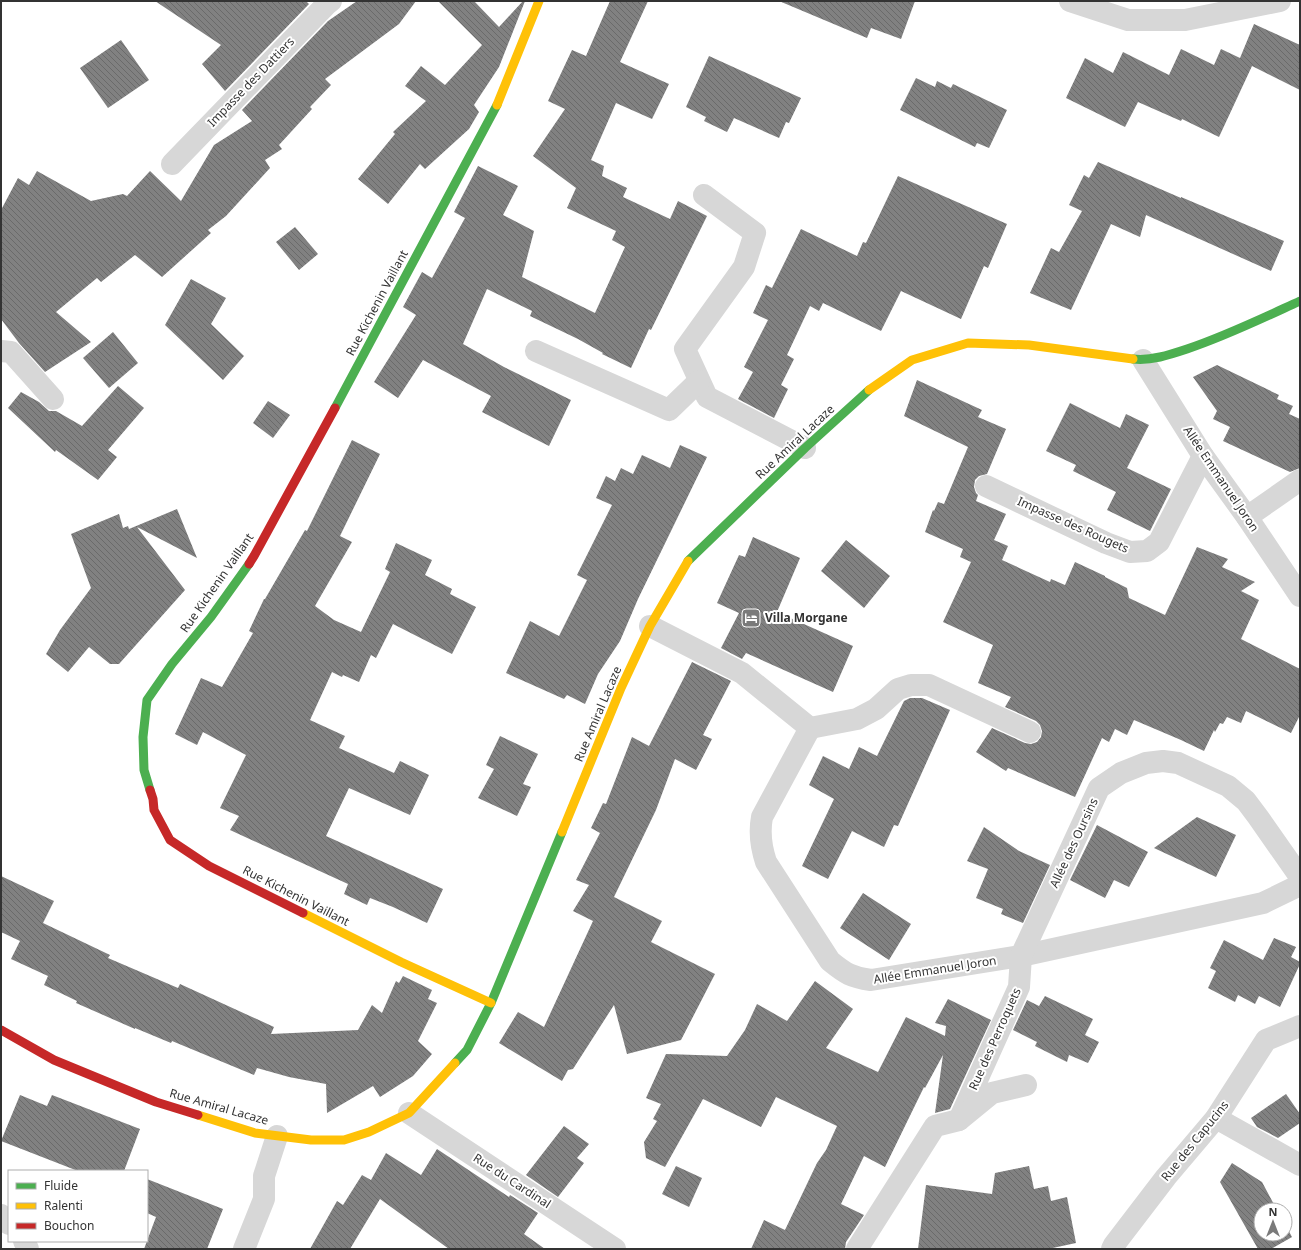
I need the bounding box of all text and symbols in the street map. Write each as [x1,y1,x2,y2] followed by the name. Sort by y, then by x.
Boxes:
[203,33,298,130] street label: Impasse des Dattiers
[341,246,412,359] street label: Rue Kichenin Vaillant
[751,400,838,483] street label: Rue Amiral Lacaze
[1180,423,1263,535] street label: Allée Emmanuel Joron
[1015,492,1132,557] street label: Impasse des Rougets
[176,529,258,636] street label: Rue Kichenin Vaillant
[740,607,762,629] hotel icon: Villa Morgane
[765,609,848,626] place label: Villa Morgane
[570,663,625,764] street label: Rue Amiral Lacaze
[1045,795,1102,890] street label: Allée des Oursins
[240,861,353,930] street label: Rue Kichenin Vaillant
[872,951,998,988] street label: Allée Emmanuel Joron
[964,985,1025,1093] street label: Rue des Perroquets
[168,1084,271,1129] street label: Rue Amiral Lacaze
[1157,1097,1232,1184] street label: Rue des Capucins
[470,1149,554,1212] street label: Rue du Cardinal
[8,1170,148,1242] legend
[44,1177,78,1194] text: Fluide
[44,1197,83,1214] text: Ralenti
[1253,1202,1293,1242] north arrow
[1269,1204,1277,1219] text: N
[44,1217,94,1234] text: Bouchon

